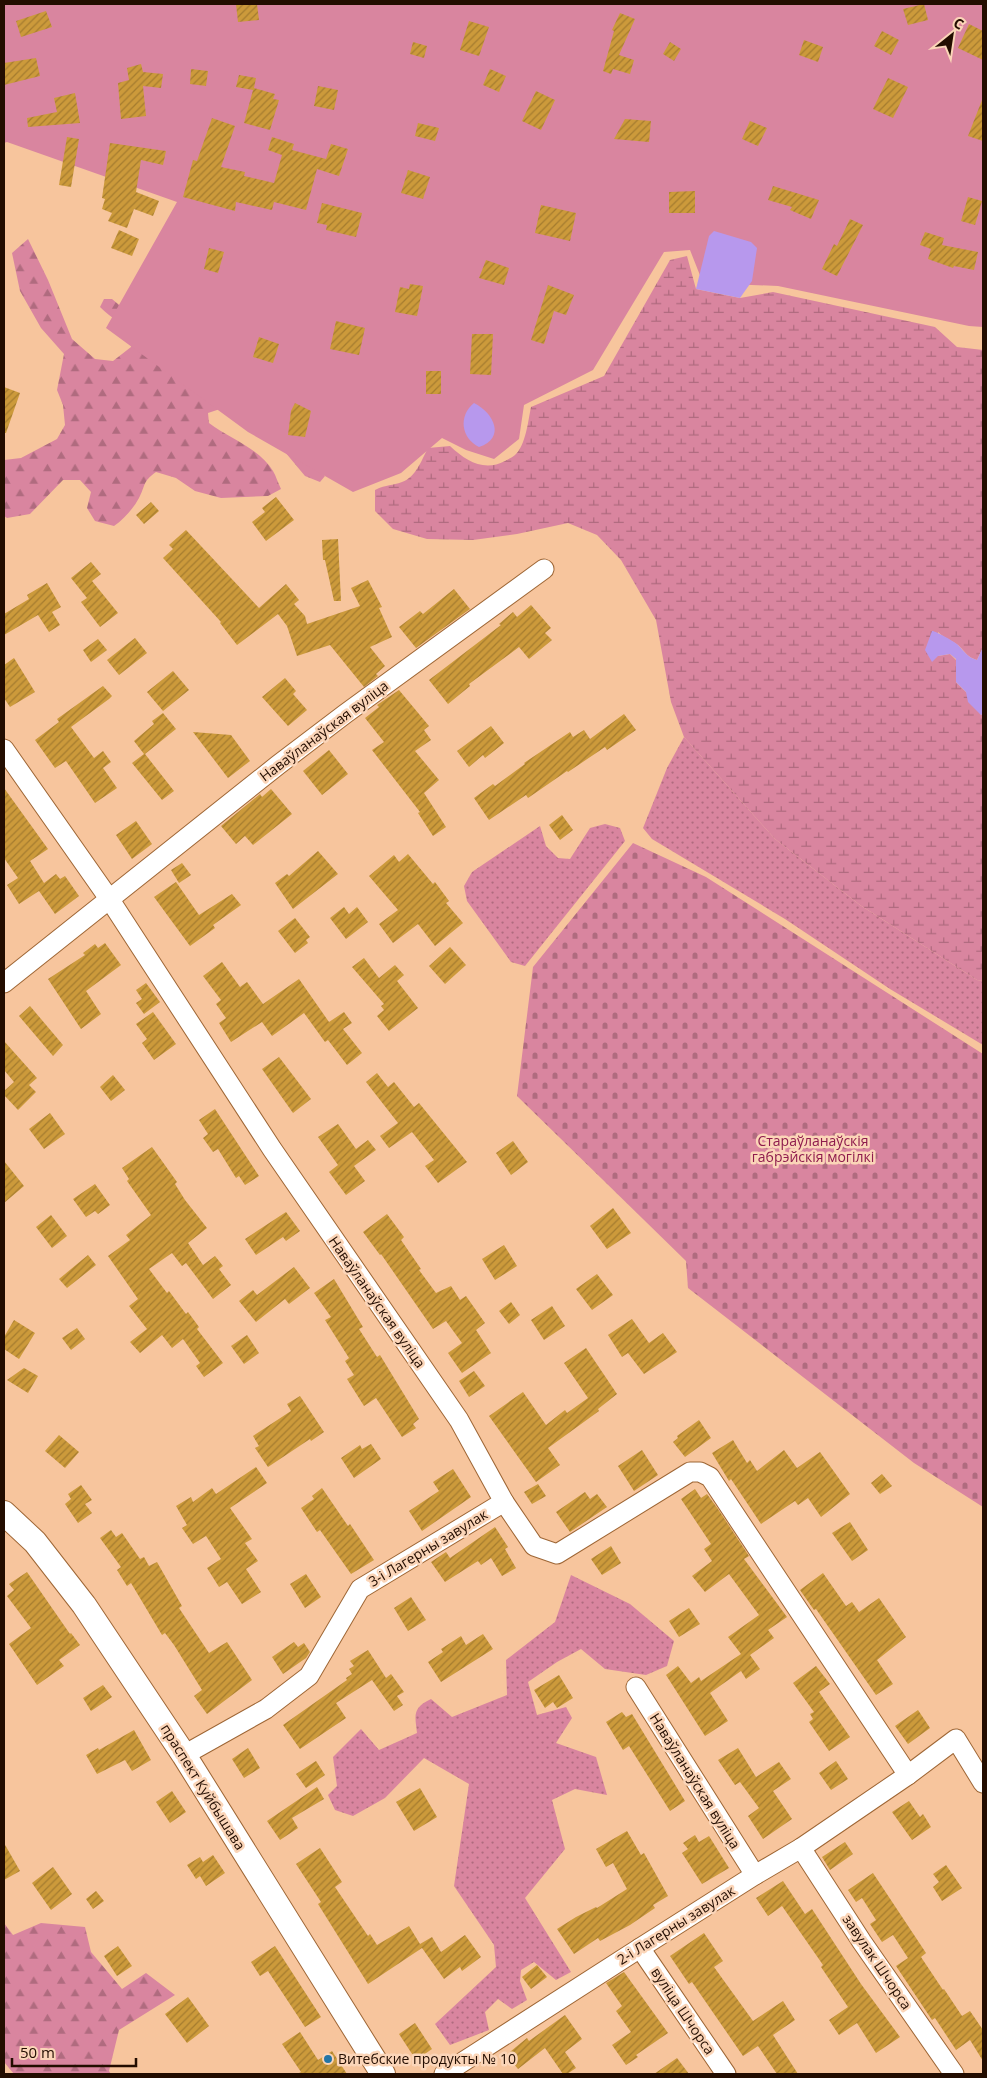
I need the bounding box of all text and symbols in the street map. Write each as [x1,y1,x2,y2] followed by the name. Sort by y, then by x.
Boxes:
[927,10,977,60] north arrow
[950,13,967,34] text: С
[255,676,392,785] street label: Наваўланаўская вуліца
[752,1131,874,1166] park label: Стараўланаўскія габрэйскія могілкі
[325,1232,430,1371] street label: Наваўланаўская вуліца
[365,1504,491,1591] street label: 3-і Лагерны завулак
[646,1709,745,1852] street label: Наваўланаўская вуліца
[157,1720,250,1853] street label: праспект Куйбышава
[613,1880,739,1969] street label: 2-і Лагерны завулак
[839,1911,916,2013] street label: завулак Шчорса
[647,1963,720,2058] street label: вуліца Шчорса
[12,2036,136,2068] scale bar
[20,2042,55,2062] text: 50 m
[338,2049,516,2068] place label: Витебские продукты № 10
[322,2053,334,2065] marker: Витебские продукты № 10

